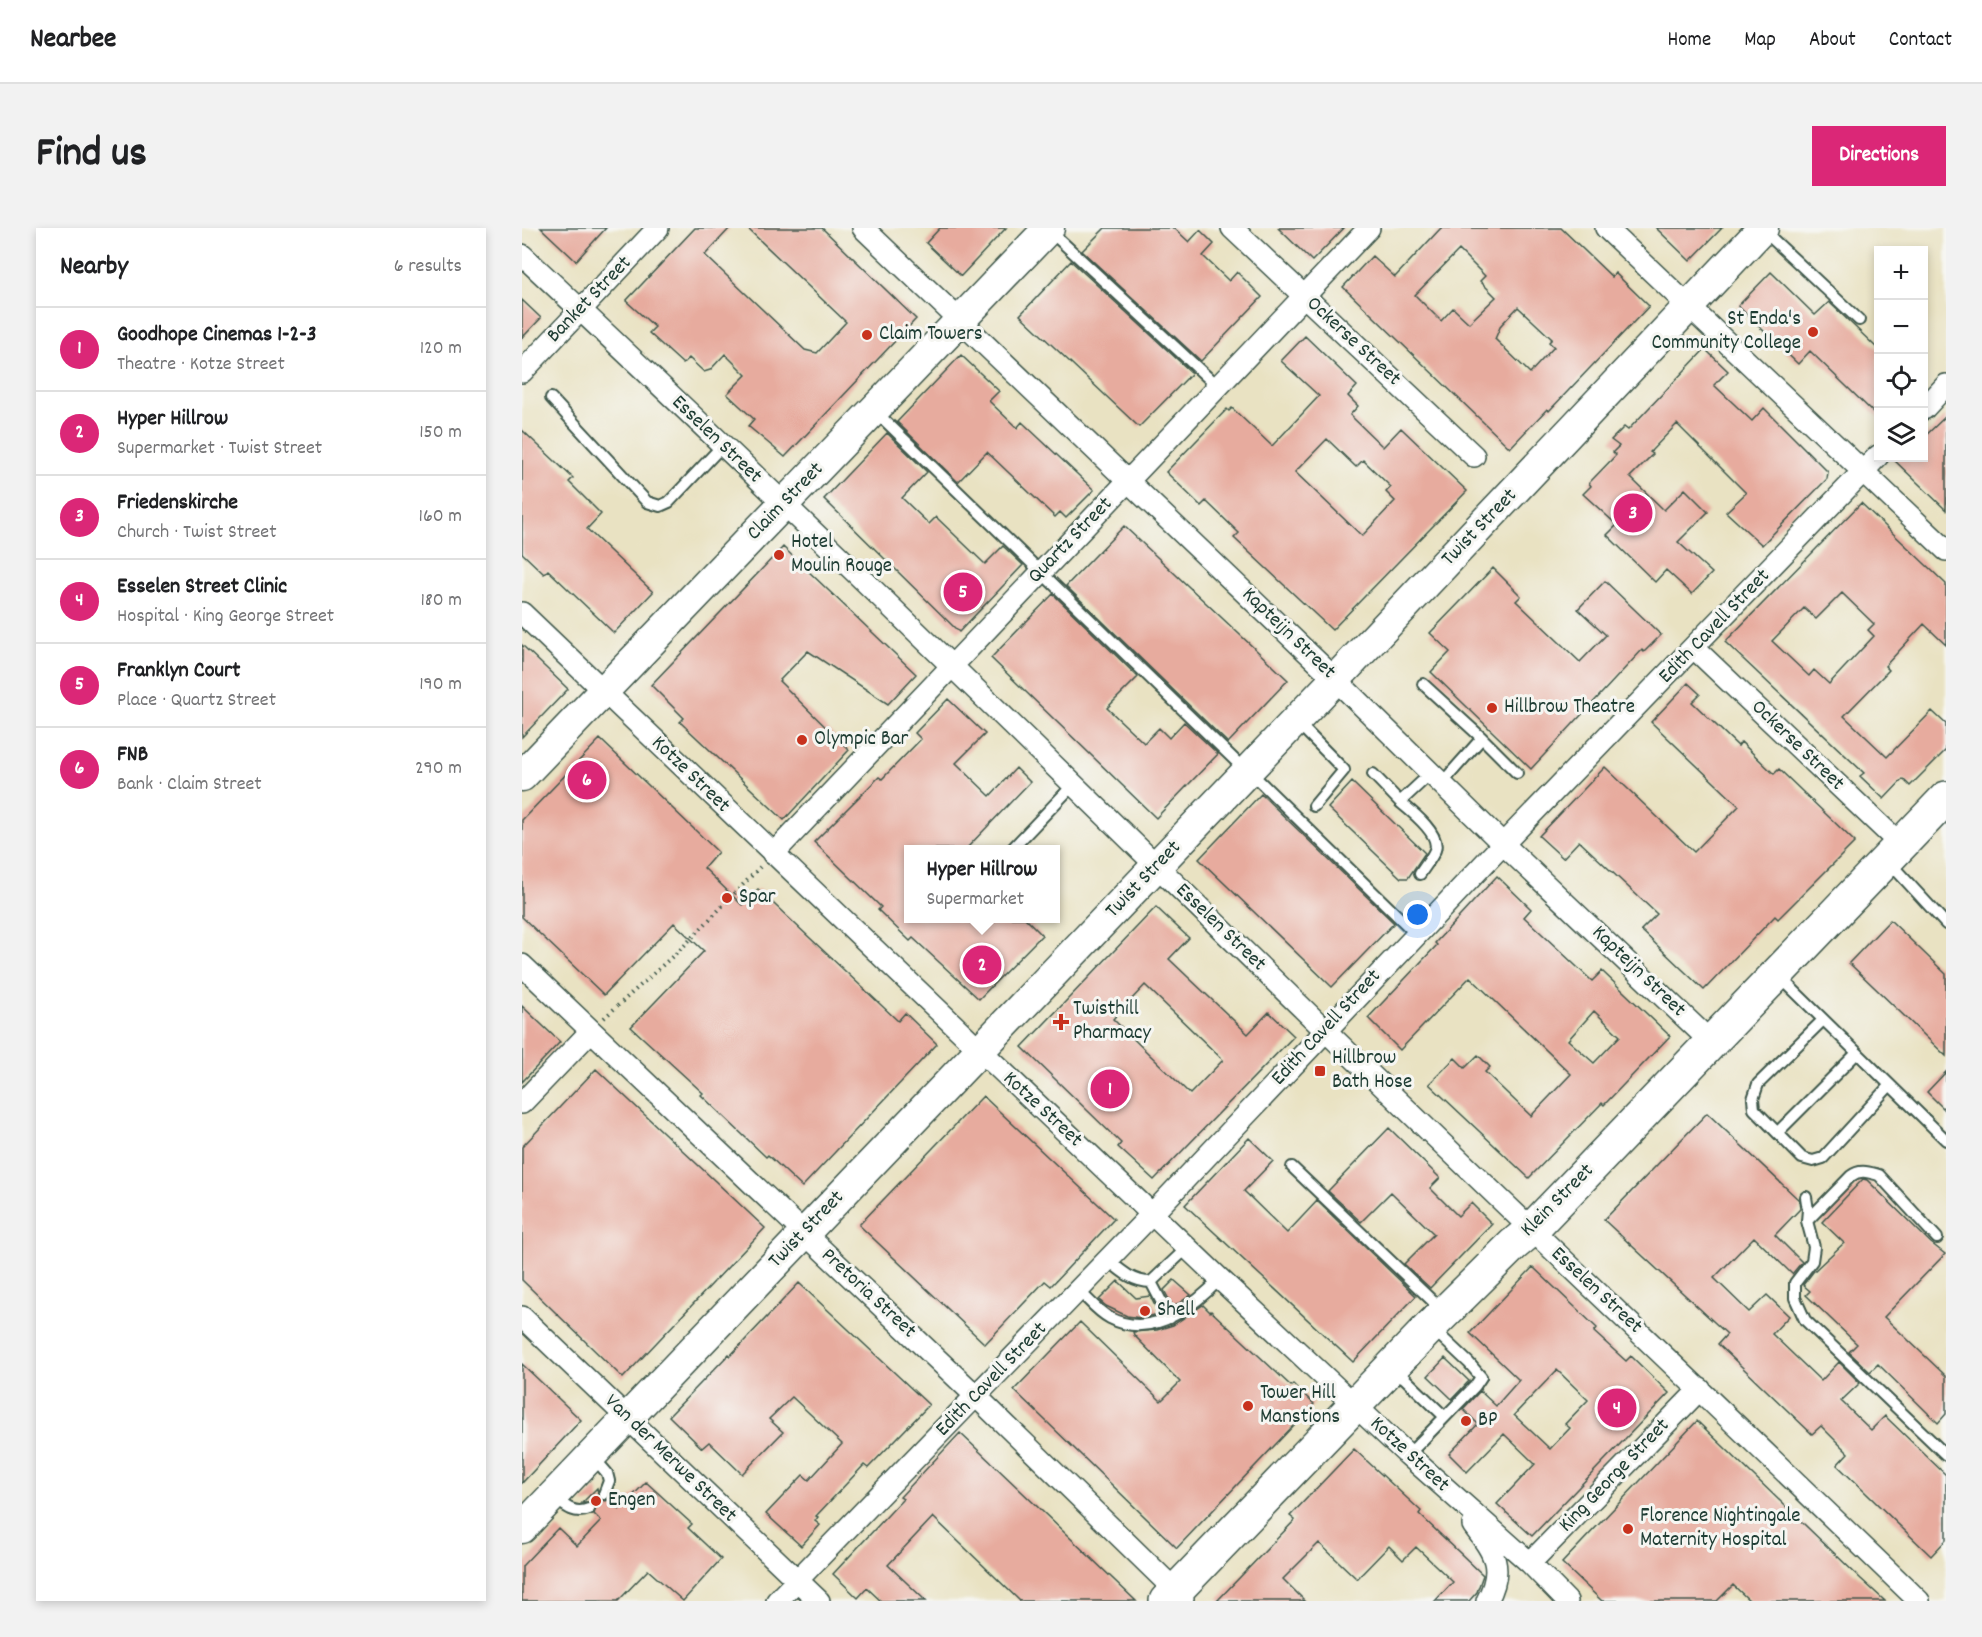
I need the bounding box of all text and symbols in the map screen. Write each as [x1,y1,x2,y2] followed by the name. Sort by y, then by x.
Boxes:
[30,21,116,61] text: Nearbee
[1667,26,1711,56] text: Home
[1744,26,1776,56] text: Map
[1809,26,1856,56] text: About
[1889,26,1952,56] text: Contact
[36,126,147,186] text: Find us
[1812,126,1946,186] button: Directions
[1874,246,1928,462] map controls
[1874,246,1928,300] button: +
[60,249,128,286] text: Nearby
[541,250,639,350] street label: Banket Street
[394,253,462,281] text: 6 results
[1299,290,1407,394] street label: Ockerse Street
[1874,300,1928,354] button: −
[1651,305,1801,359] place label: St Enda's Community College
[117,320,316,351] text: Goodhope Cinemas 1-2-3
[879,320,983,350] place label: Claim Towers
[1806,325,1820,339] marker: St Enda's Community College
[860,328,874,342] marker: Claim Towers
[77,335,82,363] text: 1
[420,335,462,363] text: 120 m
[117,351,285,379] text: Theatre · Kotze Street
[1874,354,1928,408] button: locate
[664,389,768,491] street label: Esselen Street
[117,404,228,435] text: Hyper Hillrow
[1874,408,1928,462] button: layers
[75,419,84,447] text: 2
[419,419,462,447] text: 150 m
[117,435,322,463] text: Supermarket · Twist Street
[741,456,831,548] street label: Claim Street
[1435,482,1525,574] street label: Twist Street
[117,488,238,519] text: Friedenskirche
[1614,490,1652,536] pin: 3
[1022,491,1120,591] street label: Quartz Street
[75,503,84,531] text: 3
[419,503,462,531] text: 160 m
[117,519,277,547] text: Church · Twist Street
[791,528,892,582] place label: Hotel Moulin Rouge
[772,548,786,562] marker: Hotel Moulin Rouge
[1652,563,1778,691] street label: Edith Cavell Street
[944,570,982,614] pin: 5
[117,572,287,603] text: Esselen Street Clinic
[1234,581,1342,687] street label: Kapteijn Street
[75,587,84,615] text: 4
[420,587,462,615] text: 180 m
[117,603,334,631] text: Hospital · King George Street
[117,656,240,687] text: Franklyn Court
[75,671,84,699] text: 5
[419,671,462,699] text: 190 m
[117,687,276,715] text: Place · Quartz Street
[1504,693,1635,723] place label: Hillbrow Theatre
[1743,694,1851,799] street label: Ockerse Street
[1485,701,1499,715] marker: Hillbrow Theatre
[814,725,909,755] place label: Olympic Bar
[644,730,737,821] street label: Kotze Street
[795,733,809,747] marker: Olympic Bar
[117,740,148,771] text: FNB
[75,755,84,783] text: 6
[415,755,462,783] text: 290 m
[568,758,606,802] pin: 6
[117,771,262,799] text: Bank · Claim Street
[1099,834,1189,926] street label: Twist Street
[904,845,1060,923] popup
[926,855,1038,886] text: Hyper Hillrow
[1168,877,1272,979] street label: Esselen Street
[739,883,776,913] place label: Spar
[926,886,1024,914] text: Supermarket
[720,891,734,905] marker: Spar
[1403,900,1432,929] your location
[1584,919,1692,1025] street label: Kapteijn Street
[962,942,1002,988] pin: 2
[1265,963,1389,1093] street label: Edith Cavell Street
[1073,995,1152,1049] place label: Twisthill Pharmacy
[1054,1015,1068,1029] marker: Twisthill Pharmacy
[1332,1044,1412,1098] place label: Hillbrow Bath Hose
[1313,1064,1327,1078] marker: Hillbrow Bath Hose
[995,1065,1089,1155] street label: Kotze Street
[1090,1066,1130,1112] pin: 1
[1514,1157,1602,1245] street label: Klein Street
[762,1184,852,1276] street label: Twist Street
[1543,1240,1649,1342] street label: Esselen Street
[814,1242,923,1346] street label: Pretoria Street
[1157,1296,1195,1326] place label: Shell
[1138,1304,1152,1318] marker: Shell
[929,1316,1055,1444] street label: Edith Cavell Street
[1260,1379,1340,1433] place label: Tower Hill Manstions
[1598,1386,1636,1430] pin: 4
[597,1388,743,1530] street label: Van der Merwe Street
[1241,1399,1255,1413] marker: Tower Hill Manstions
[1478,1406,1498,1436] place label: BP
[1362,1410,1456,1500] street label: Kotze Street
[1553,1412,1678,1540] street label: King George Street
[1459,1414,1473,1428] marker: BP
[608,1486,655,1516] place label: Engen
[589,1494,603,1508] marker: Engen
[1640,1502,1801,1556] place label: Florence Nightingale Maternity Hospital
[1621,1522,1635,1536] marker: Florence Nightingale Maternity Hospital

